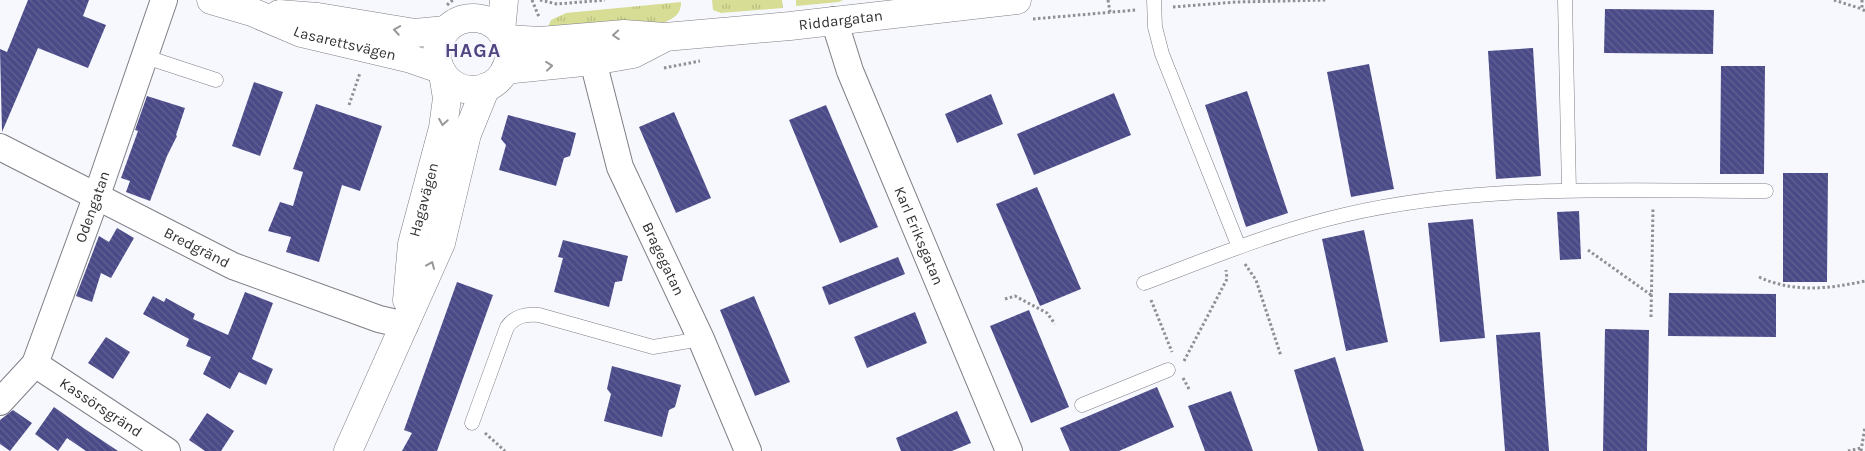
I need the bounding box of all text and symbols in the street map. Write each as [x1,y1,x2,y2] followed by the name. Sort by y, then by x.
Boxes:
[798,6,884,34] street label: Riddargatan
[291,22,398,64] street label: Lasarettsvägen
[393,25,402,35] one-way arrow
[612,29,620,40] one-way arrow
[445,39,501,62] district label: HAGA
[545,61,553,72] one-way arrow
[439,118,449,127] one-way arrow
[405,161,442,239] street label: Hagavägen
[71,169,114,245] street label: Odengatan
[890,184,947,288] street label: Karl Eriksgatan
[638,219,688,298] street label: Bragegatan
[161,223,233,272] street label: Bredgränd
[425,261,436,270] one-way arrow
[56,374,146,441] street label: Kassörsgränd

